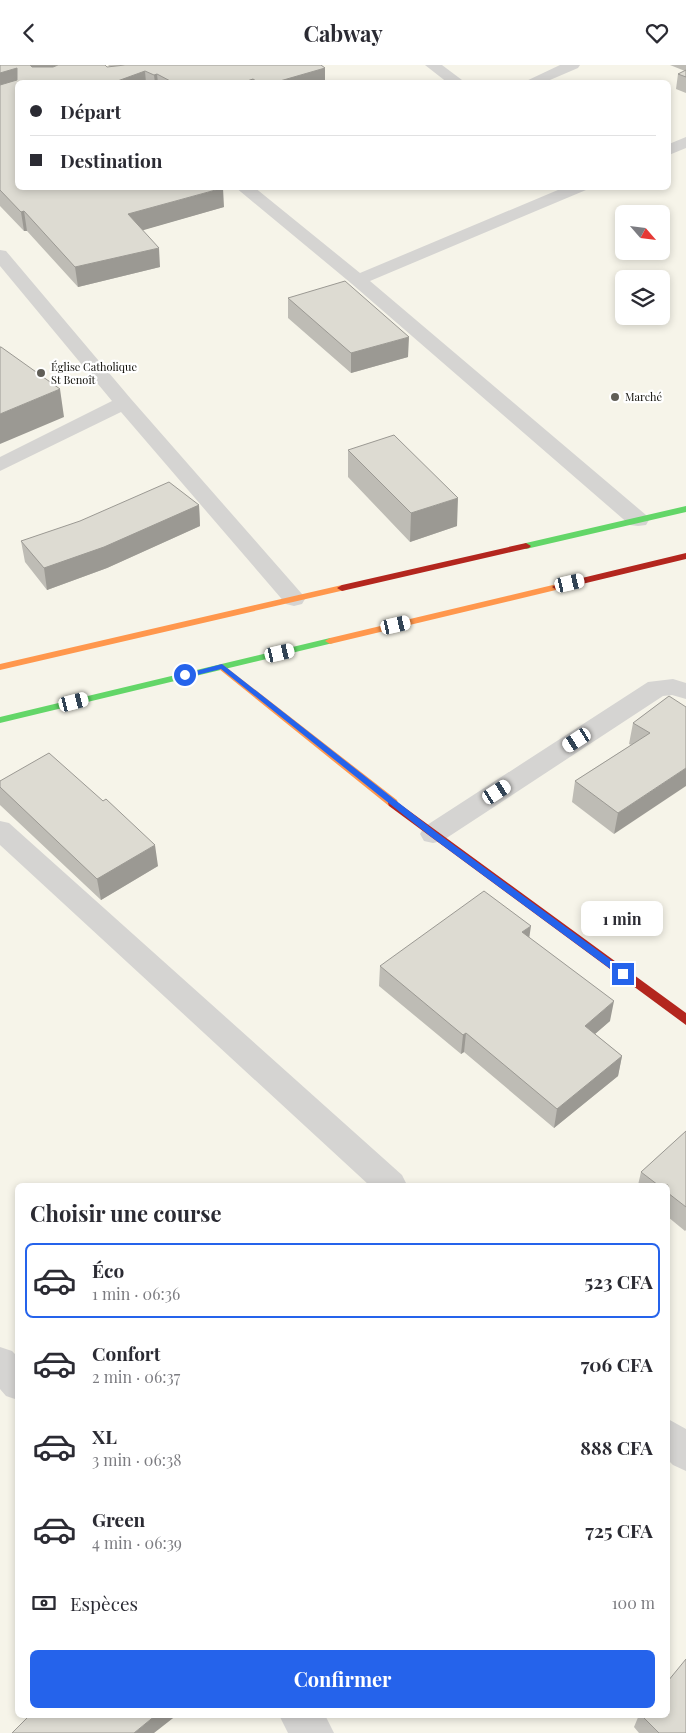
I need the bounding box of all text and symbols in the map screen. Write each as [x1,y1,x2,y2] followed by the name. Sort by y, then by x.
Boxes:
[303,18,383,48] text: Cabway
[15,19,43,47] icon: back
[643,19,671,47] icon: heart
[60,98,121,124] text: Départ
[60,147,162,173] text: Destination
[615,205,670,260] north arrow
[615,205,670,325] map controls
[615,270,670,325] button: layers
[51,359,137,387] place label: Église Catholique St Benoît
[35,367,47,379] marker: Église Catholique St Benoît
[625,389,662,404] place label: Marché
[609,391,621,403] marker: Marché
[553,572,586,594] car
[379,614,412,636] car
[263,642,296,664] car
[174,664,196,686] route start
[57,691,90,713] car
[560,726,593,754] car
[480,778,513,806] car
[582,901,664,937] callout: 1 min
[602,908,642,929] text: 1 min
[612,963,634,985] route end
[30,1198,222,1228] text: Choisir une course
[92,1257,124,1283] text: Éco
[32,1258,77,1303] icon: car
[584,1268,653,1294] text: 523 CFA
[92,1283,180,1304] text: 1 min · 06:36
[92,1340,160,1366] text: Confort
[32,1341,77,1386] icon: car
[581,1351,653,1377] text: 706 CFA
[92,1366,180,1387] text: 2 min · 06:37
[92,1423,117,1449] text: XL
[32,1424,77,1469] icon: car
[580,1434,653,1460] text: 888 CFA
[92,1449,182,1470] text: 3 min · 06:38
[92,1506,145,1532] text: Green
[32,1507,77,1552] icon: car
[585,1517,653,1543] text: 725 CFA
[92,1532,182,1553] text: 4 min · 06:39
[30,1589,58,1617] icon: cash
[70,1590,138,1616] text: Espèces
[612,1592,655,1613] text: 100 m
[30,1650,655,1708] button: Confirmer

